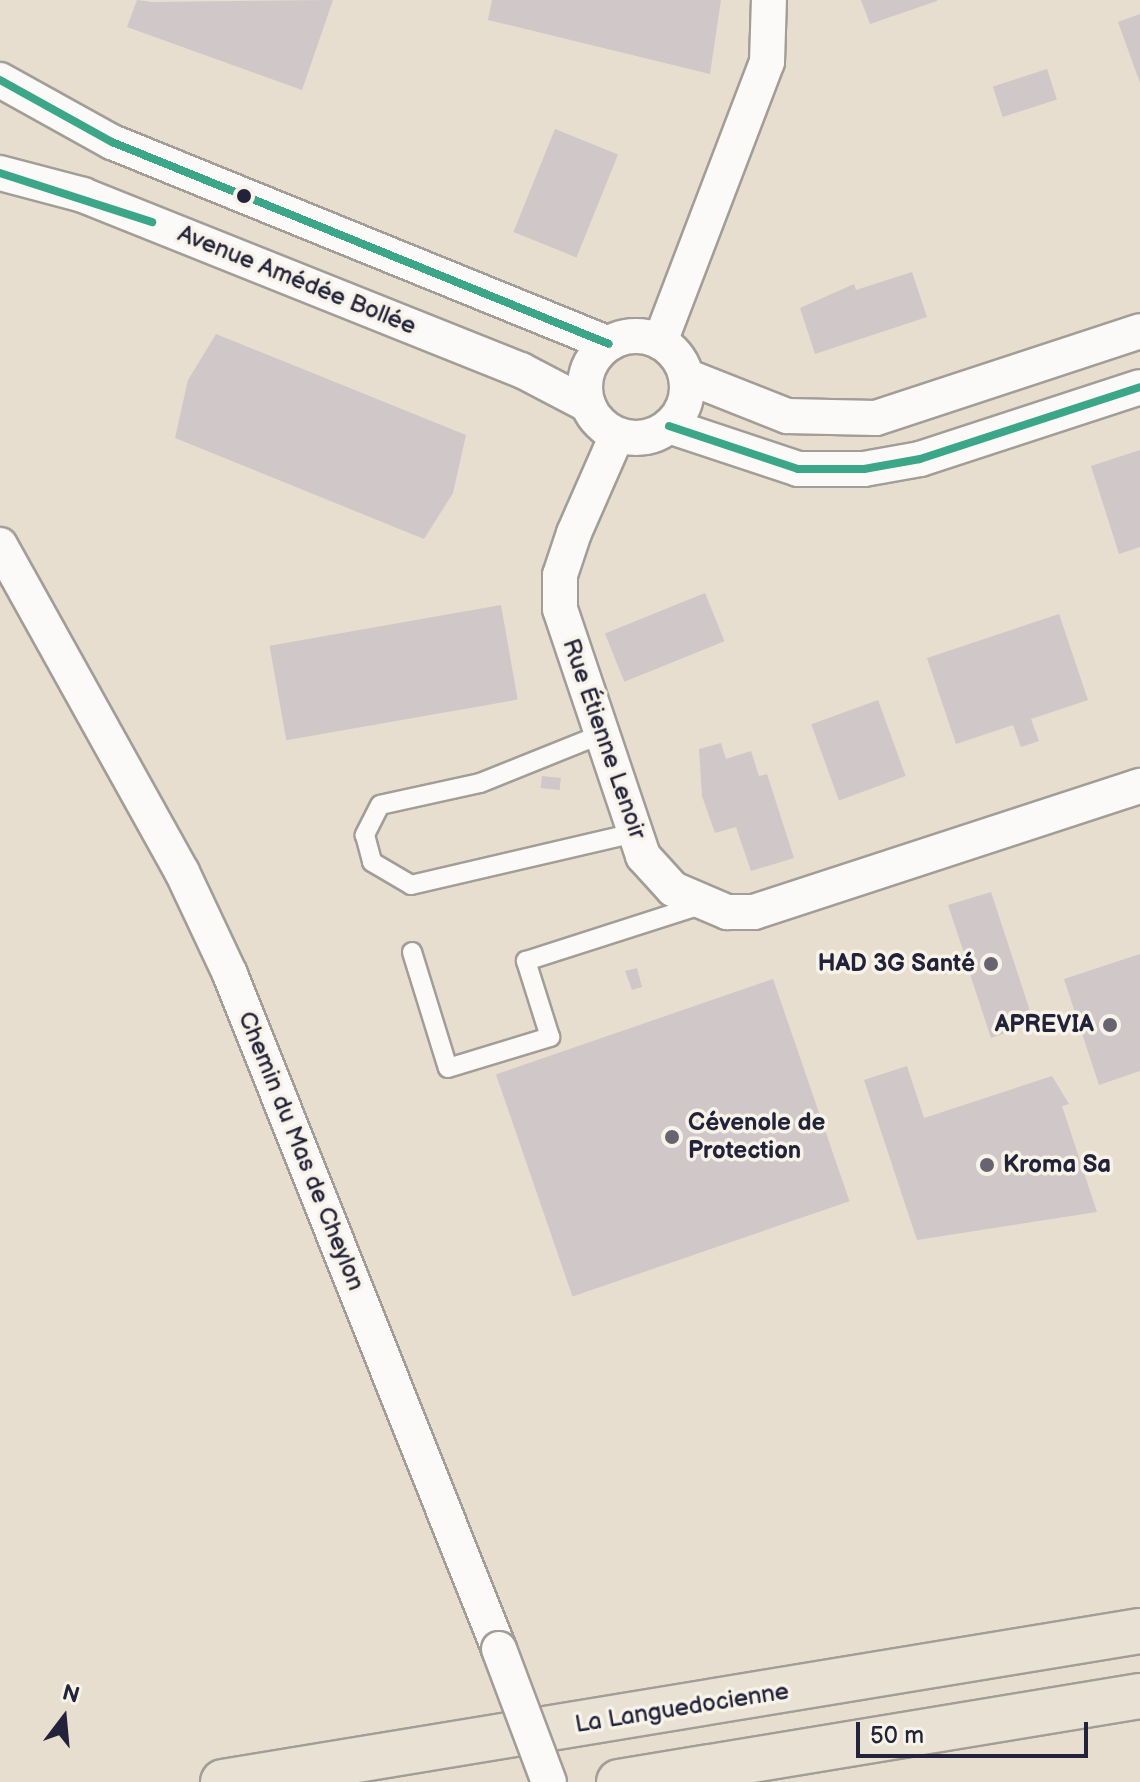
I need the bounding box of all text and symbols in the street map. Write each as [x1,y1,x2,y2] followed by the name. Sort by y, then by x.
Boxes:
[236,188,252,204] unlabelled marker
[174,219,420,341] street label: Avenue Amédée Bollée
[556,635,652,843] street label: Rue Étienne Lenoir
[818,950,975,978] place label: HAD 3G Santé
[982,955,1000,973] marker: HAD 3G Santé
[232,1007,370,1295] street label: Chemin du Mas de Cheylon
[995,1011,1094,1039] place label: APREVIA
[1101,1016,1119,1034] marker: APREVIA
[688,1109,825,1165] place label: Cévenole de Protection
[663,1128,681,1146] marker: Cévenole de Protection
[1003,1151,1111,1179] place label: Kroma Sa
[978,1156,996,1174] marker: Kroma Sa
[573,1677,791,1739] street label: La Languedocienne
[24,1678,104,1758] north arrow
[59,1679,82,1710] text: N
[860,1706,1092,1756] scale bar
[870,1721,924,1750] text: 50 m

